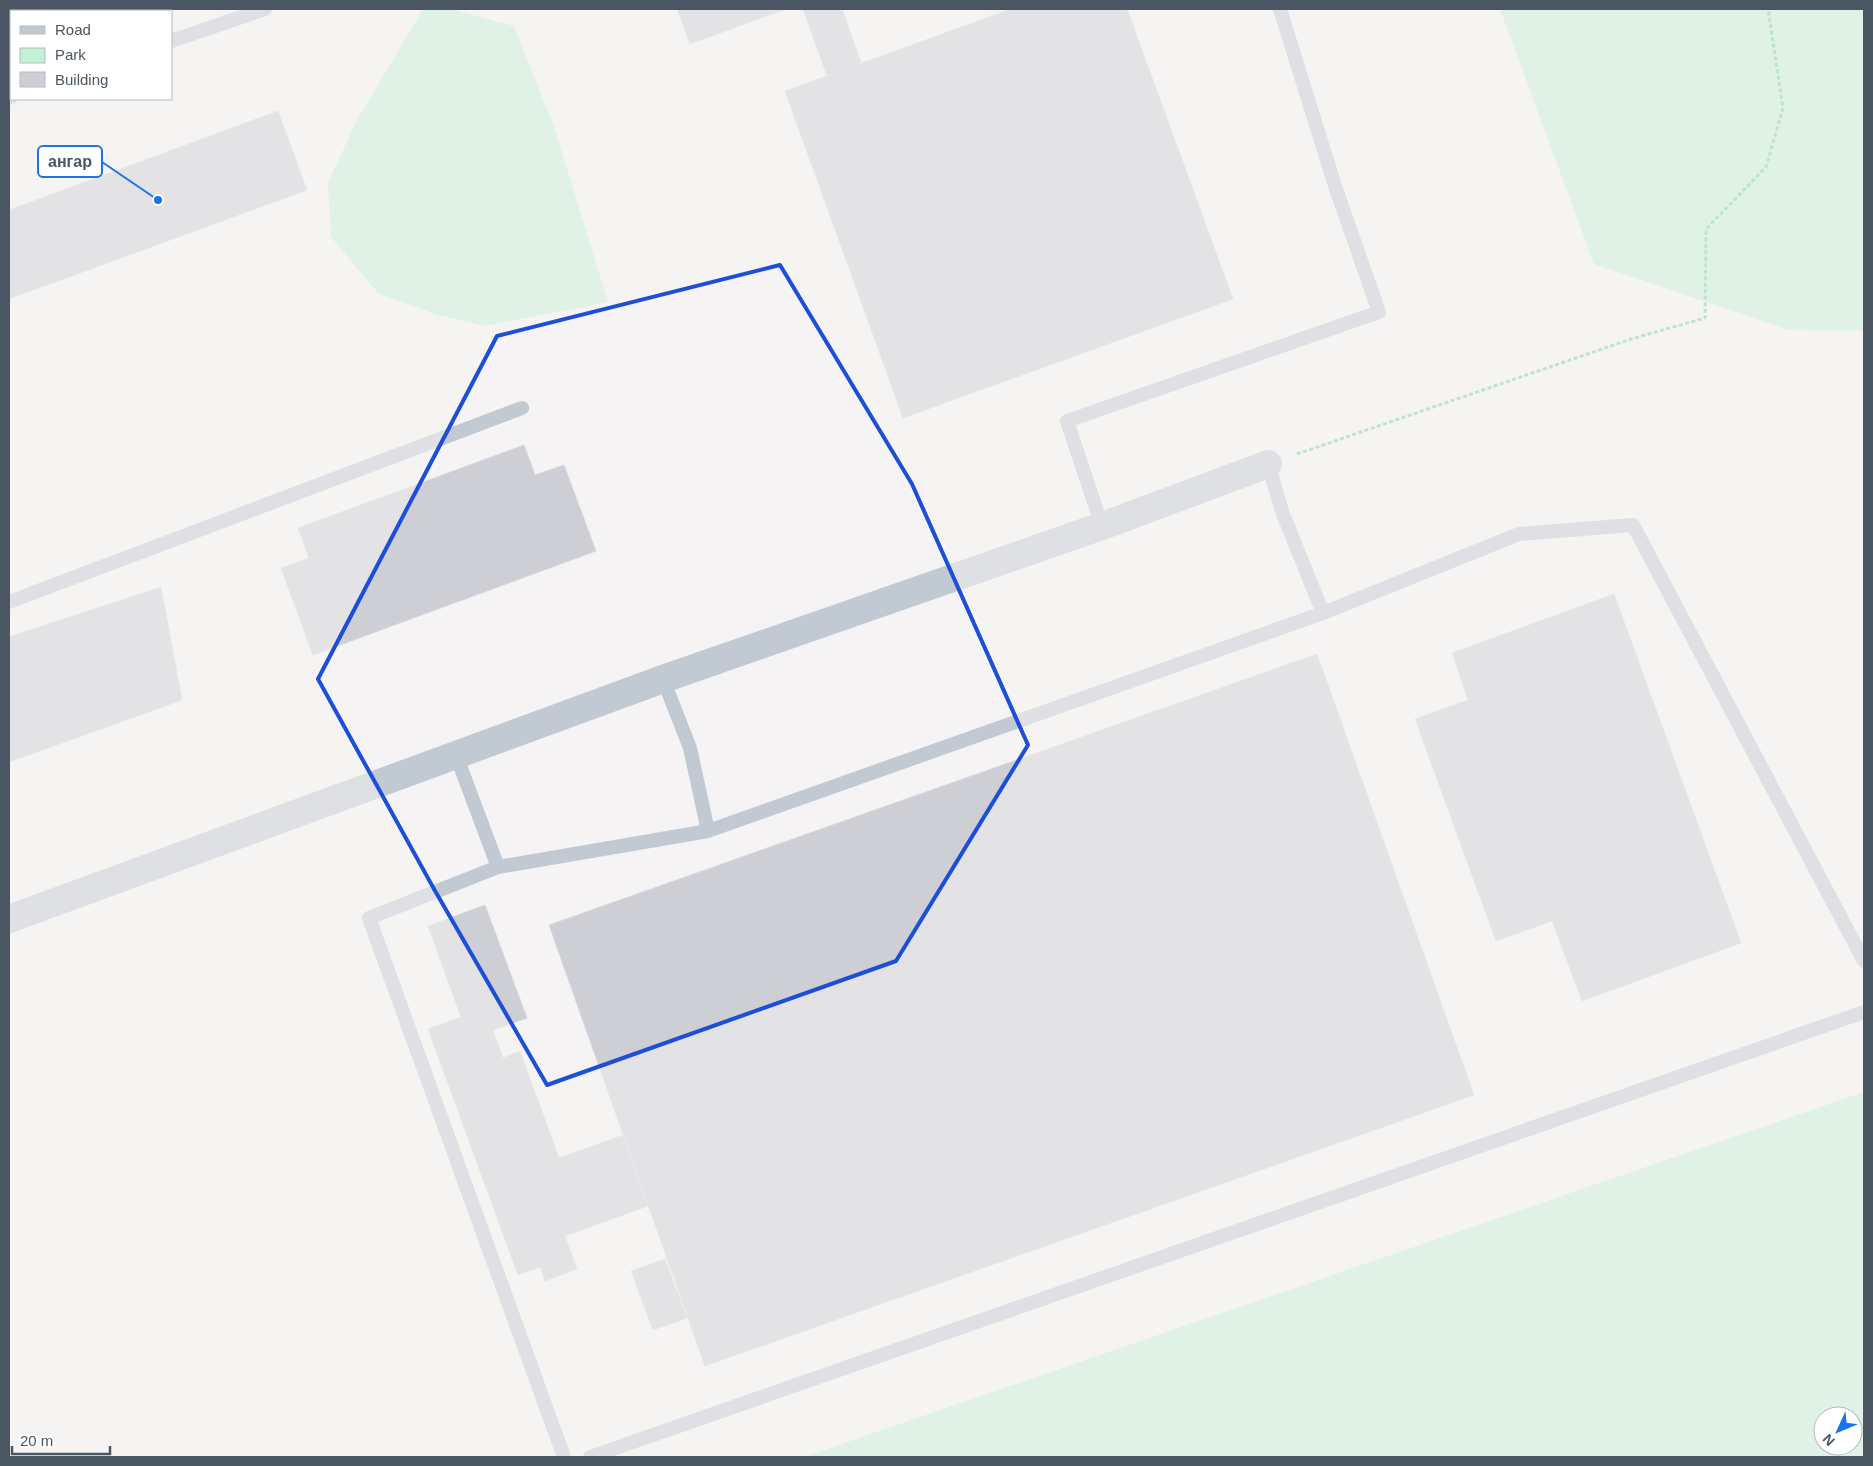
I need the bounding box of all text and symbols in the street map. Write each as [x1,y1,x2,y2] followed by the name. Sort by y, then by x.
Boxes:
[10,10,172,100] legend
[55,21,91,38] text: Road
[55,46,86,63] text: Park
[55,71,108,88] text: Building
[38,146,102,177] callout: ангар
[48,153,92,170] text: ангар
[1813,1406,1863,1456] north arrow
[12,1424,110,1456] scale bar
[1819,1431,1838,1449] text: N
[20,1432,53,1449] text: 20 m

